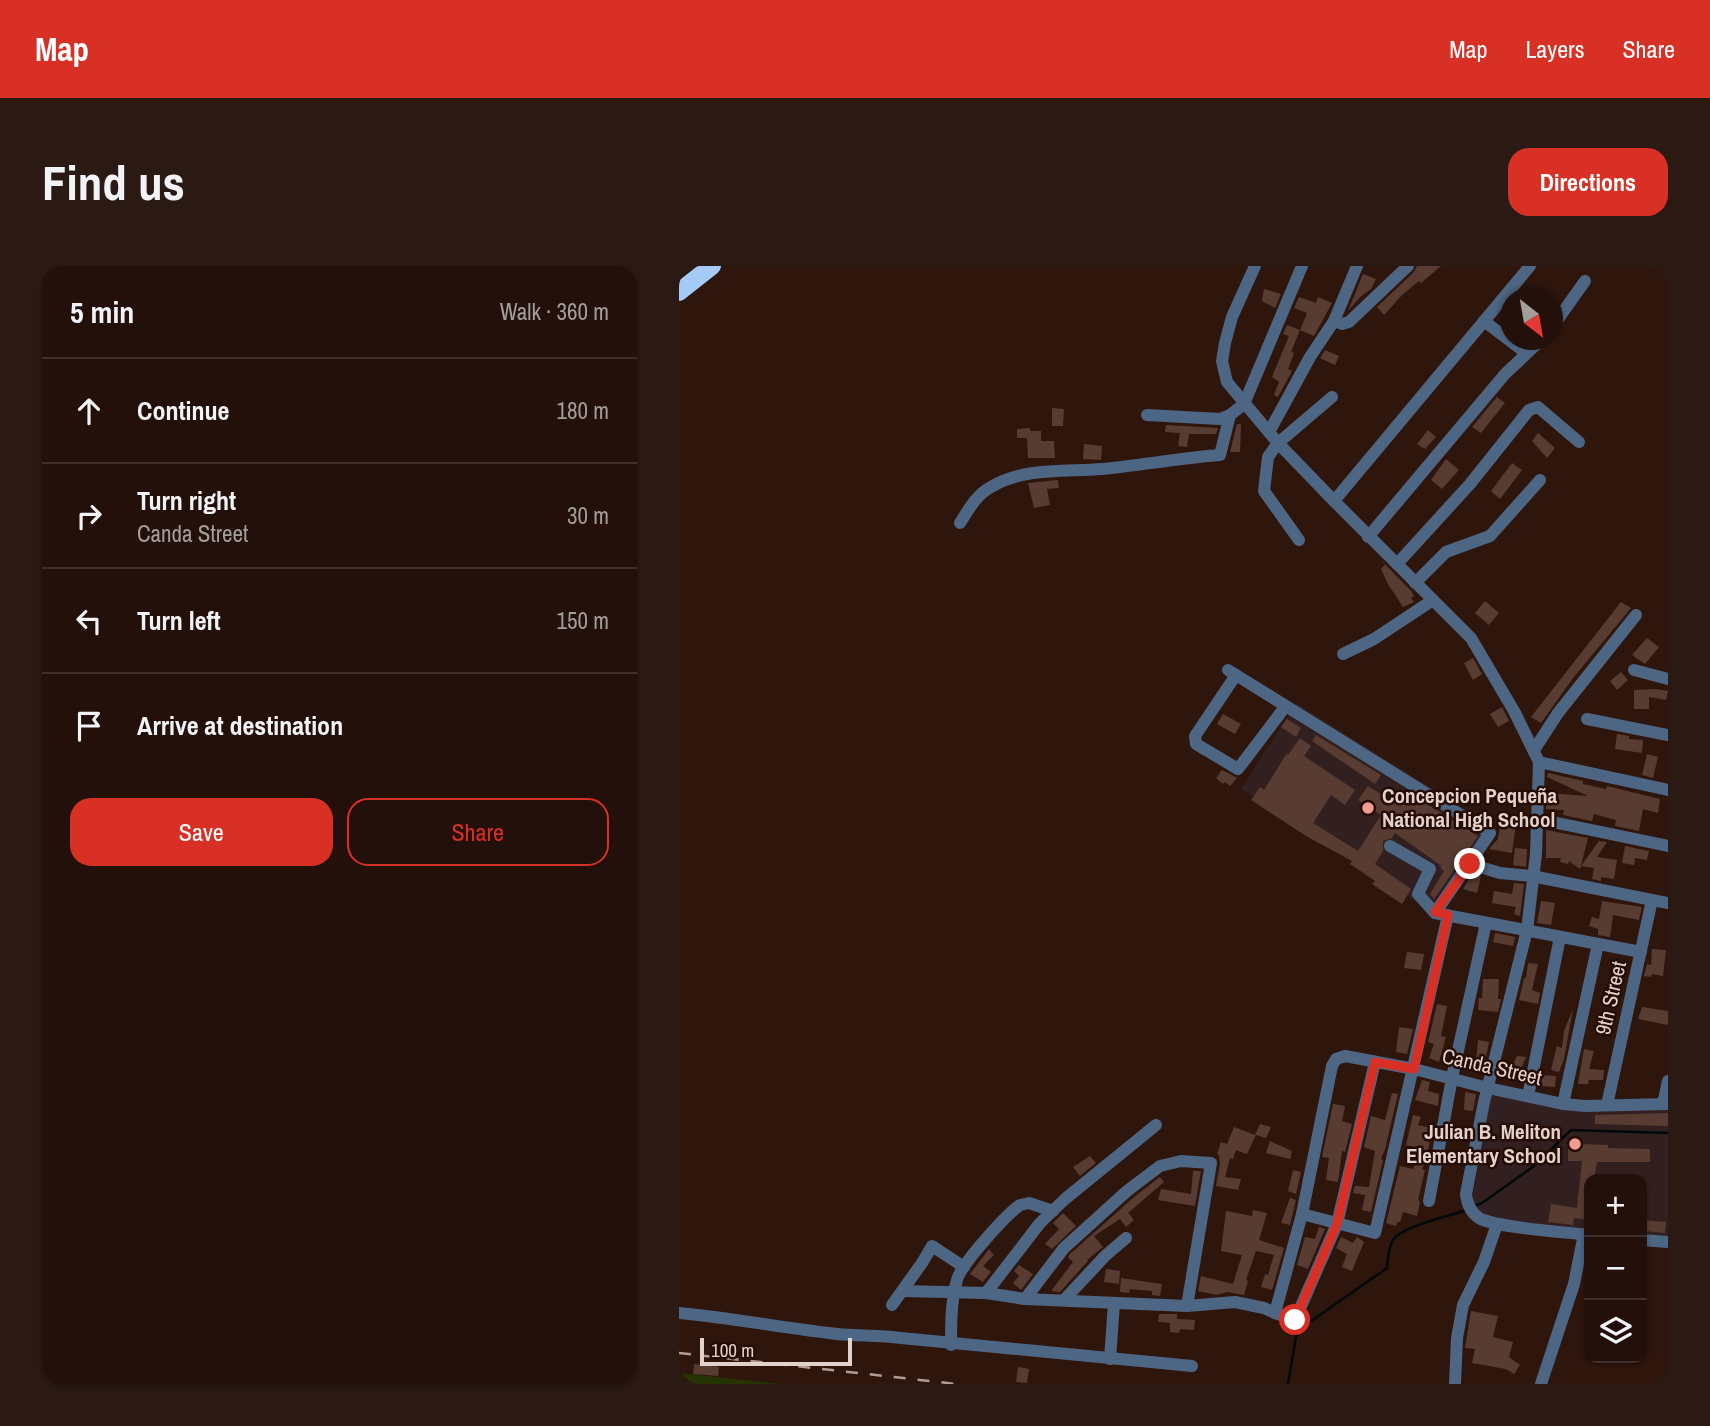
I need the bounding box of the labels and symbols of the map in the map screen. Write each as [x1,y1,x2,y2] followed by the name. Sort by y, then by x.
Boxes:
[1500,287,1563,350] north arrow
[1382,781,1558,834] place label: Concepcion Pequeña National High School
[1360,800,1376,816] marker: Concepcion Pequeña National High School
[1454,848,1485,879] route end
[1588,958,1633,1038] street label: 9th Street
[1439,1041,1545,1092] street label: Canda Street
[1406,1117,1561,1170] place label: Julian B. Meliton Elementary School
[1567,1136,1583,1152] marker: Julian B. Meliton Elementary School
[1279,1304,1310,1335] route start
[700,1335,852,1367] scale bar

